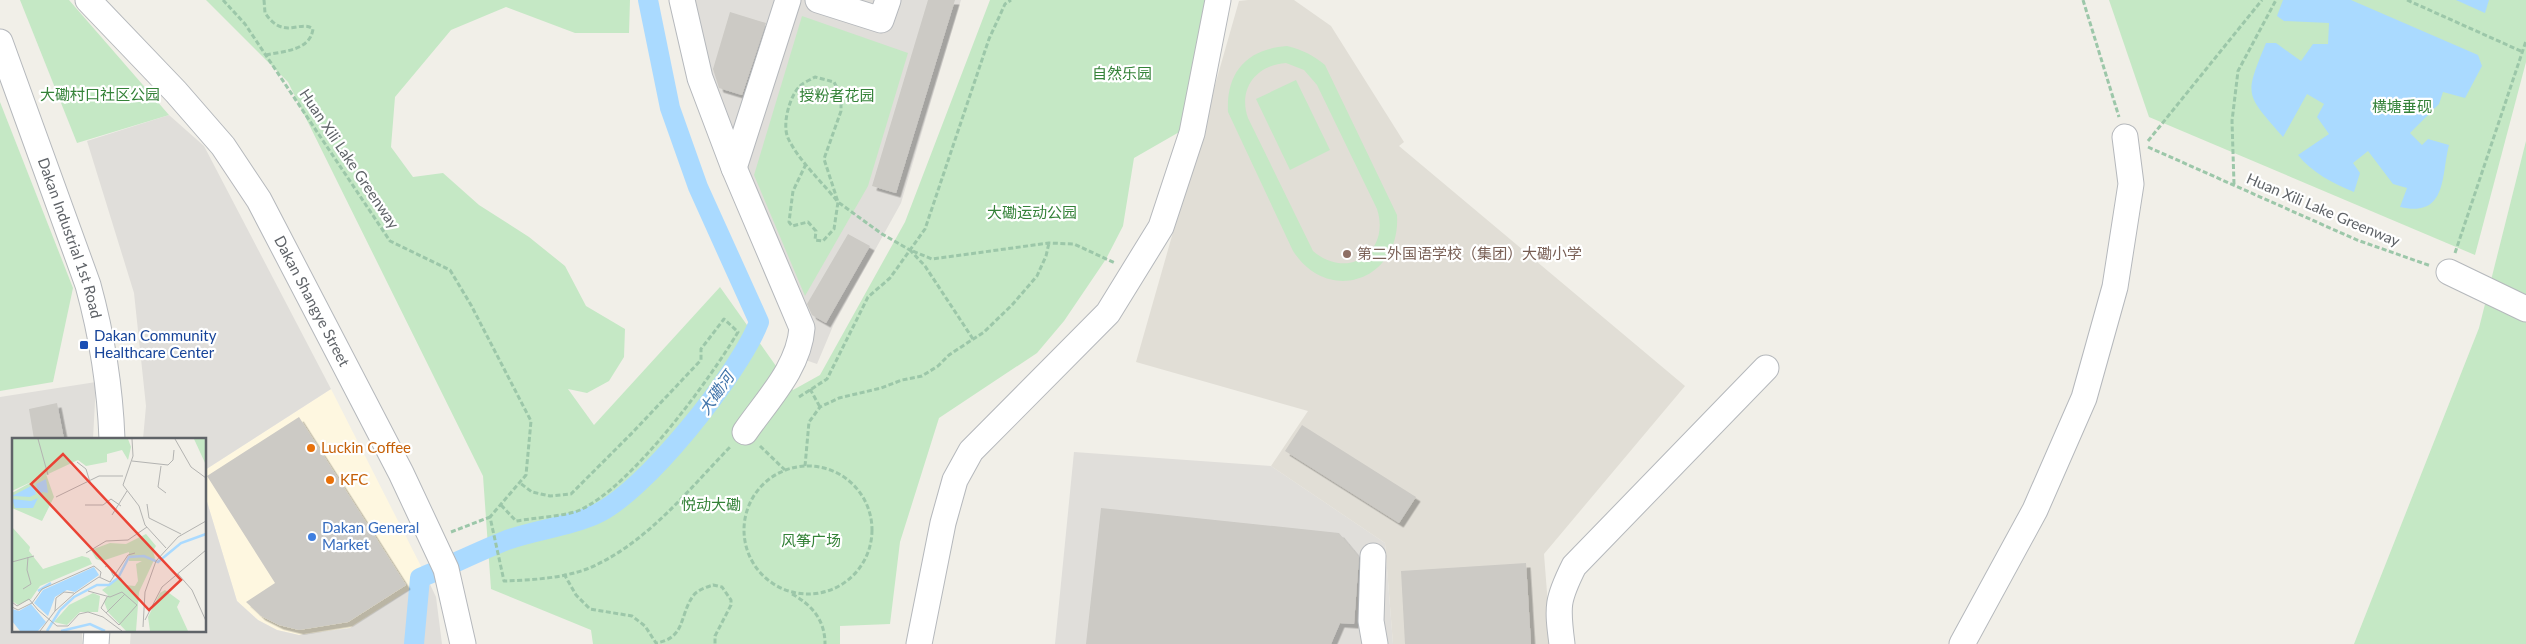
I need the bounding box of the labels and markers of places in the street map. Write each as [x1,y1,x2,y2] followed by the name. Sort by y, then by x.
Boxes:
[1357,244,1582,262] place label: 第二外国语学校（集团）大磡小学
[1341,248,1353,260] marker: 第二外国语学校（集团）大磡小学
[94,326,217,361] place label: Dakan Community Healthcare Center
[78,339,90,351] marker: Dakan Community Healthcare Center
[321,438,411,456] place label: Luckin Coffee
[305,442,317,454] marker: Luckin Coffee
[340,470,368,488] place label: KFC
[324,474,336,486] marker: KFC
[322,518,419,553] place label: Dakan General Market
[306,531,318,543] marker: Dakan General Market

